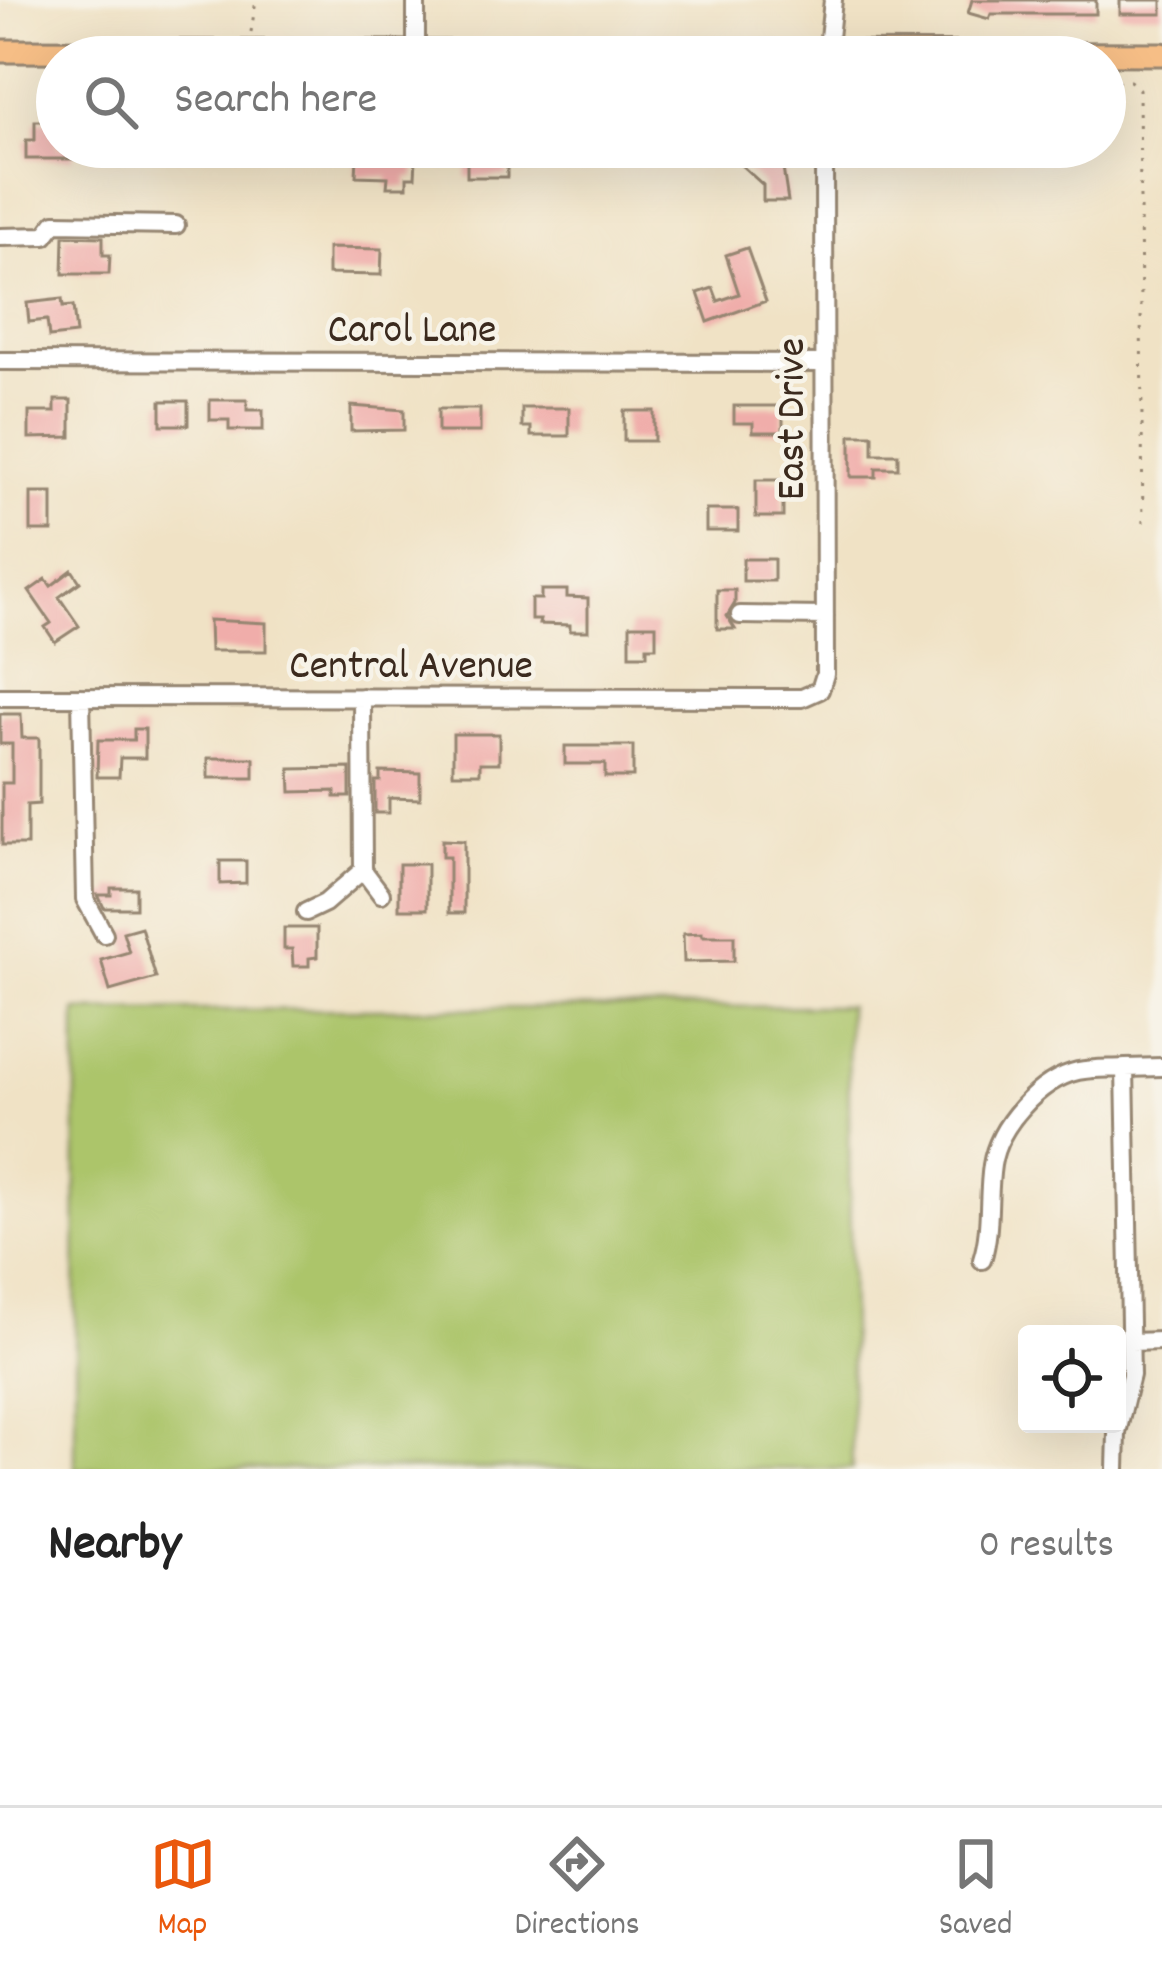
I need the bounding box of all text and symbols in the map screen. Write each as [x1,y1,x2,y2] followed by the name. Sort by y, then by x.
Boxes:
[36,36,1126,168] search box
[78,69,144,135] icon: search
[174,70,377,134] text: Search here
[327,303,497,363] street label: Carol Lane
[765,338,825,500] street label: East Drive
[289,639,533,699] street label: Central Avenue
[1018,1325,1126,1433] map controls
[1018,1325,1126,1433] button: locate
[48,1511,181,1583] text: Nearby
[979,1520,1114,1575] text: 0 results
[150,1831,216,1950] tab: Map
[515,1831,640,1950] tab: Directions
[939,1831,1012,1950] tab: Saved

